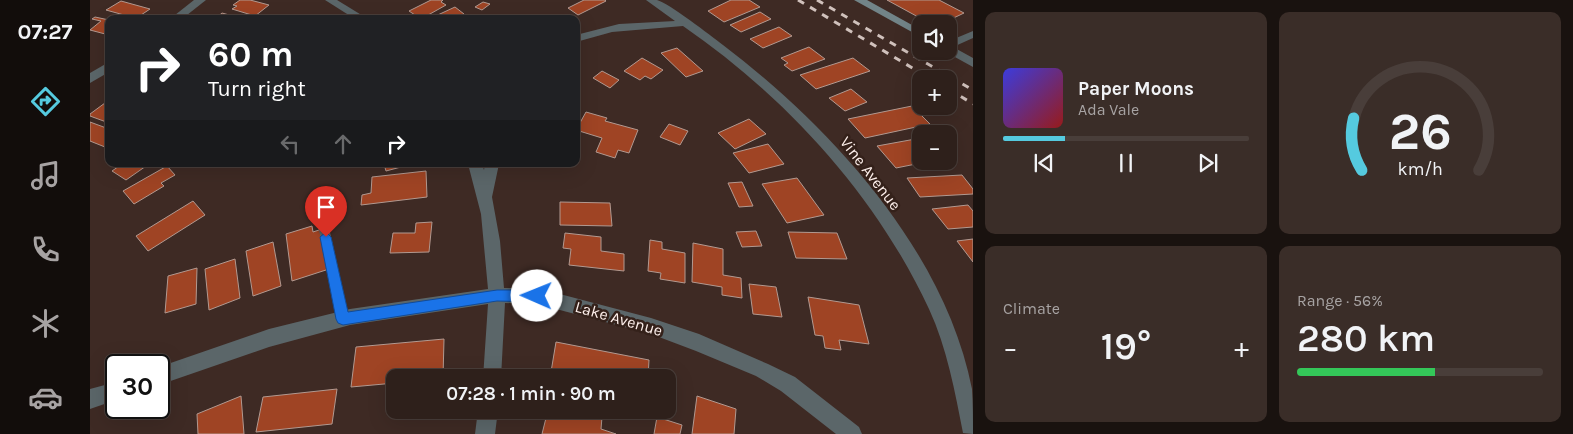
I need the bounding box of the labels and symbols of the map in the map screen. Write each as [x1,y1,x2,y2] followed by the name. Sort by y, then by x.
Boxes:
[836,133,905,214] street label: Vine Avenue
[305,186,347,237] pin
[510,269,562,321] position arrow
[573,297,665,340] street label: Lake Avenue
[105,354,170,419] speed limit sign: 30

